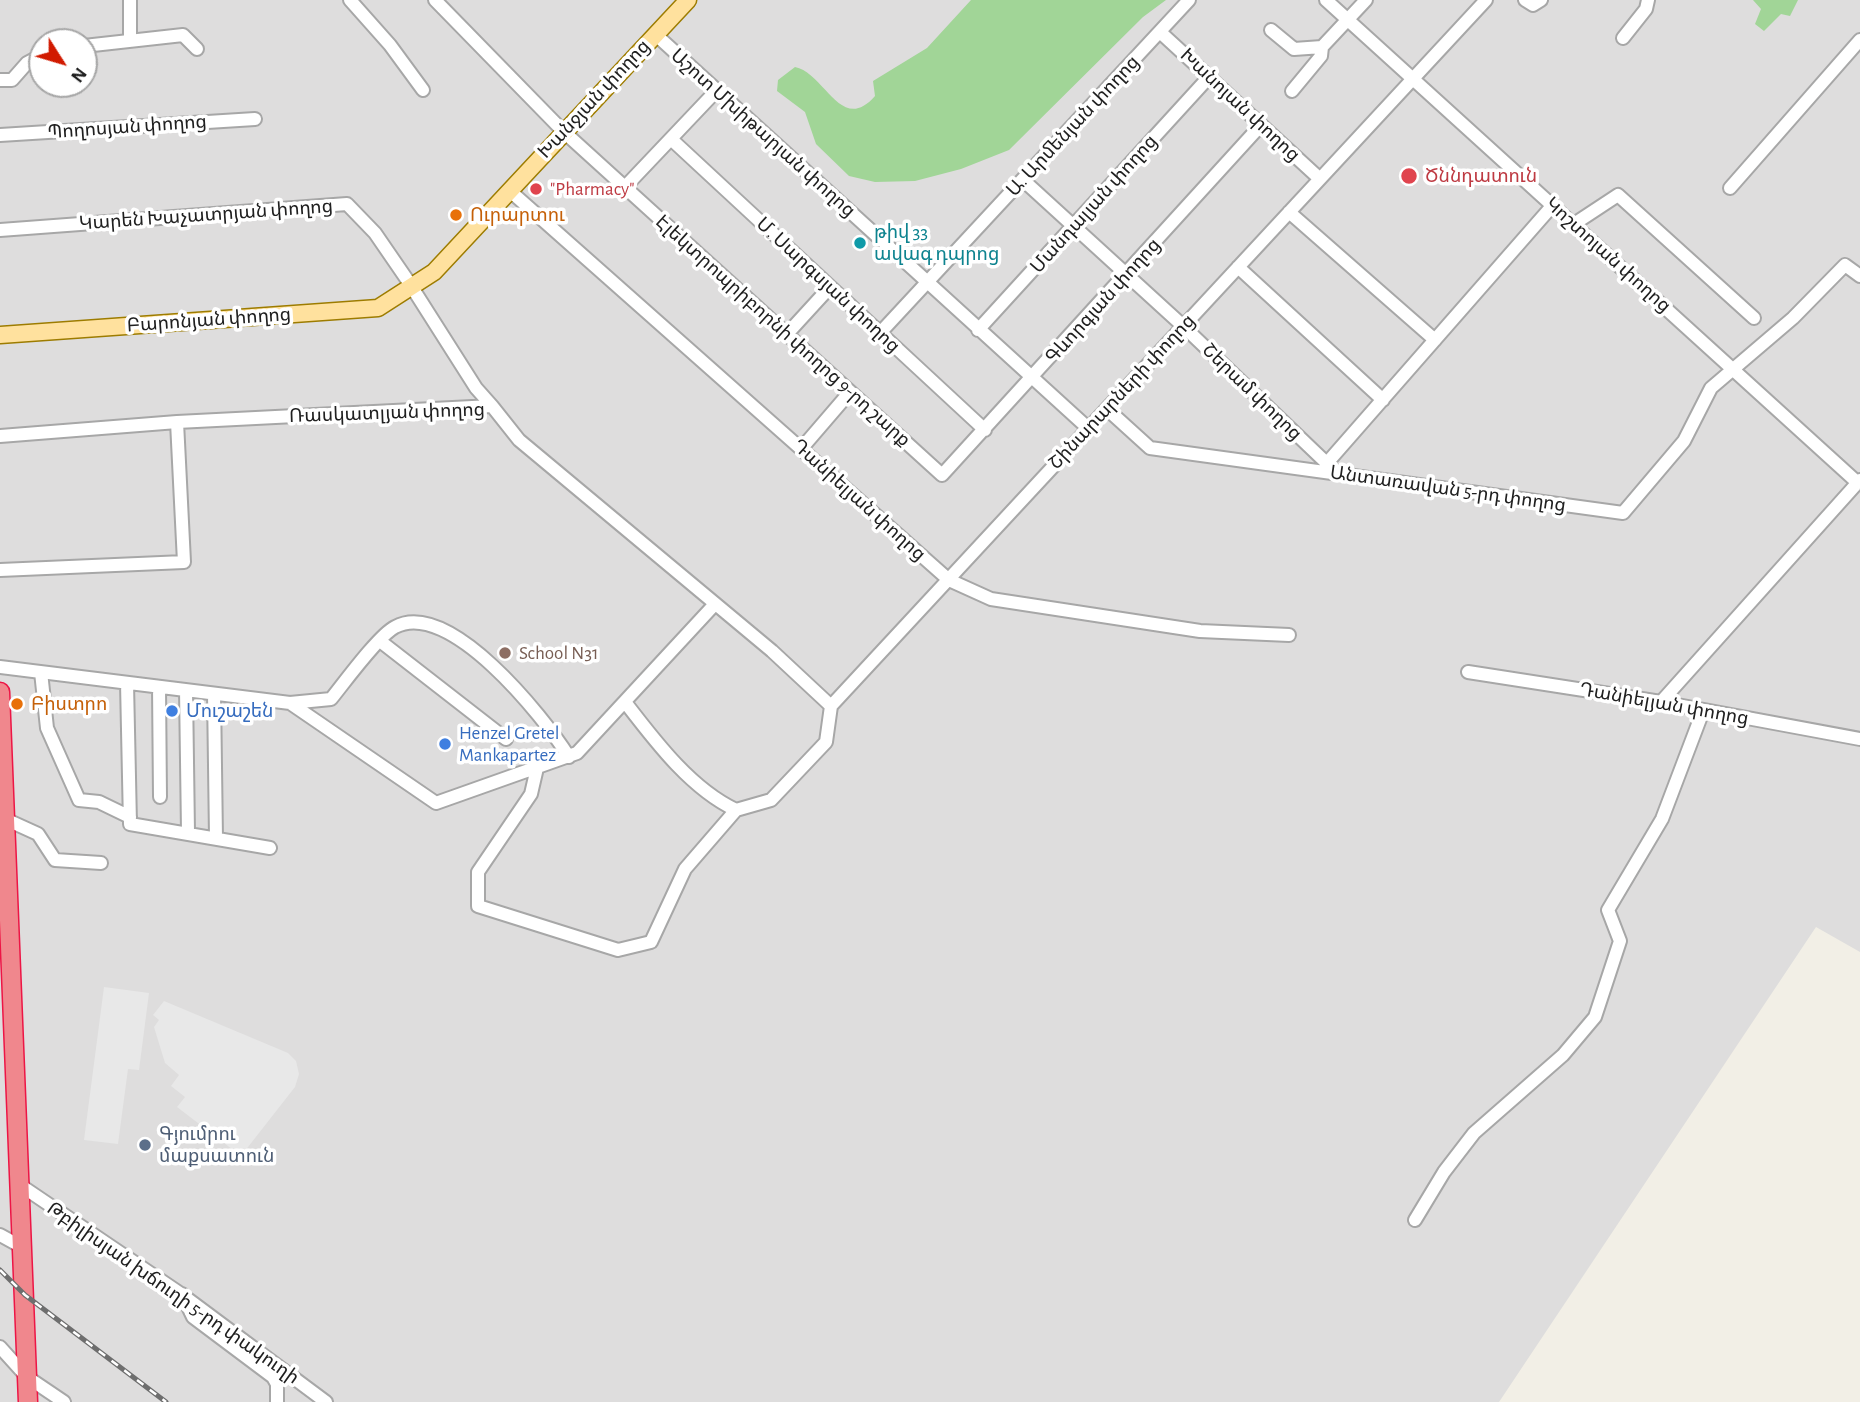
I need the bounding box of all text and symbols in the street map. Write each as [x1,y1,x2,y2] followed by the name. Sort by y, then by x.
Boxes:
[28,28,98,98] north arrow
[533,35,655,163] street label: Խանջյան փողոց
[666,44,860,222] street label: Աշոտ Մխիթարյան փողոց
[1175,44,1305,166] street label: Խանոյան փողոց
[1002,51,1144,201] street label: Ա. Արմենյան փողոց
[67,64,90,86] text: N
[47,110,207,144] street label: Պողոսյան փողոց
[1026,130,1162,278] street label: Մանդալյան փողոց
[1425,165,1537,187] place label: Ծննդատուն
[1399,166,1419,186] marker: Ծննդատուն
[550,178,635,200] place label: "Pharmacy"
[528,181,544,197] marker: "Pharmacy"
[1540,193,1676,317] street label: Կոշտոյան փողոց
[78,195,334,235] street label: Կարեն Խաչատրյան փողոց
[470,204,565,226] place label: Ուրարտու
[448,207,464,223] marker: Ուրարտու
[651,210,915,452] street label: Էլեկտրոպրիբորնի փողոց 9-րդ շարք
[751,212,905,358] street label: Մ. Սարգսյան փողոց
[874,221,999,265] place label: թիվ 33 ավագ դպրոց
[1041,234,1165,368] street label: Գևորգյան փողոց
[852,235,868,251] marker: թիվ 33 ավագ դպրոց
[126,303,292,337] street label: Բարոնյան փողոց
[1044,310,1200,474] street label: Շինարարների փողոց
[1197,339,1307,445] street label: Շերամ փողոց
[289,398,485,428] street label: Ռասկատլյան փողոց
[788,434,930,566] street label: Դանիելյան փողոց
[1329,461,1567,517] street label: Անտառավան 5-րդ փողոց
[519,642,599,664] place label: School N31
[497,645,513,661] marker: School N31
[1578,678,1750,730] street label: Դանիելյան փողոց
[31,693,107,715] place label: Բիստրո
[9,696,25,712] marker: Բիստրո
[186,700,273,722] place label: Մուշաշեն
[164,703,180,719] marker: Մուշաշեն
[459,722,559,766] place label: Henzel Gretel Mankapartez
[437,736,453,752] marker: Henzel Gretel Mankapartez
[159,1123,274,1167] place label: Գյումրու մաքսատուն
[137,1137,153,1153] marker: Գյումրու մաքսատուն
[43,1197,303,1389] street label: Թբիլիսյան խճուղի 5-րդ փակուղի

